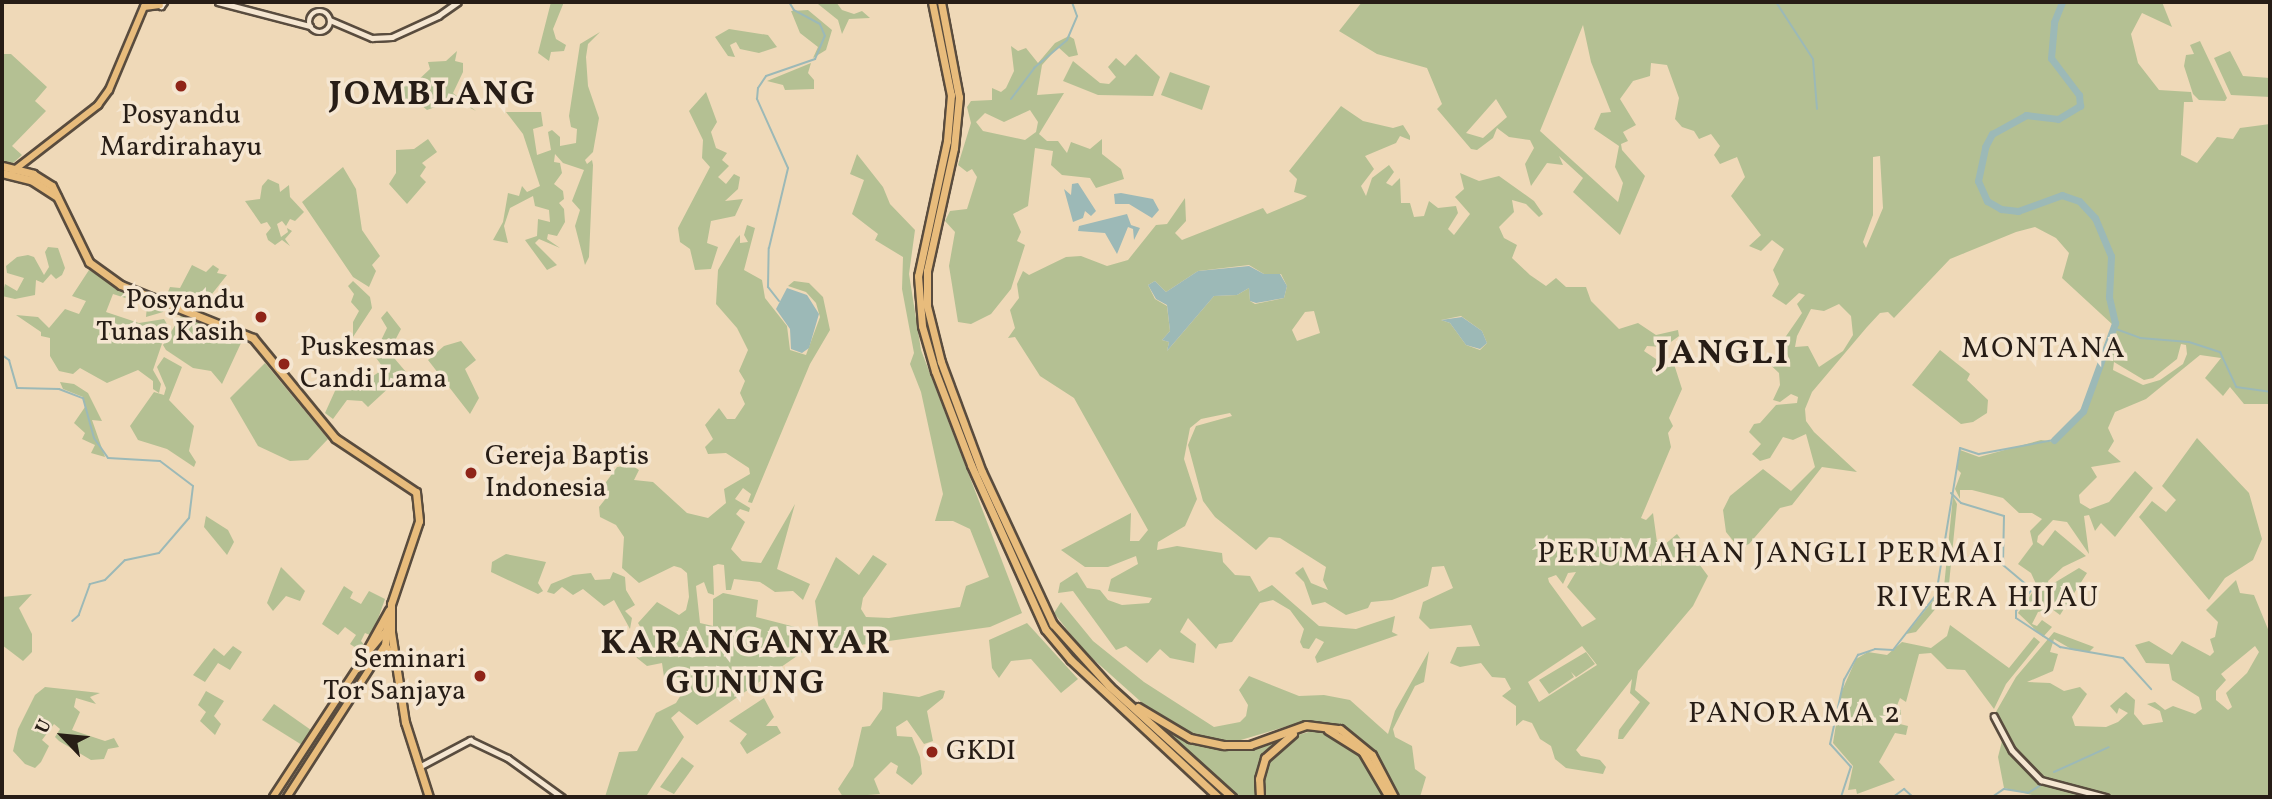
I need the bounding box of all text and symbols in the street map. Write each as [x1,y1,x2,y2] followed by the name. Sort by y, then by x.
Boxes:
[330,74,536,116] district label: JOMBLANG
[171,76,191,96] marker: Posyandu Mardirahayu
[100,99,262,165] place label: Posyandu Mardirahayu
[96,284,245,350] place label: Posyandu Tunas Kasih
[251,307,271,327] marker: Posyandu Tunas Kasih
[300,331,447,397] place label: Puskesmas Candi Lama
[1962,331,2126,367] district label: MONTANA
[1657,333,1789,375] district label: JANGLI
[274,354,294,374] marker: Puskesmas Candi Lama
[485,440,649,506] place label: Gereja Baptis Indonesia
[463,465,479,481] marker: Gereja Baptis Indonesia
[1540,536,2002,572] district label: PERUMAHAN JANGLI PERMAI
[1877,580,2099,616] district label: RIVERA HIJAU
[602,623,890,705] district label: KARANGANYAR GUNUNG
[323,643,466,709] place label: Seminari Tor Sanjaya
[472,668,488,684] marker: Seminari Tor Sanjaya
[1689,696,1901,732] district label: PANORAMA 2
[28,701,98,771] north arrow
[30,715,59,738] text: U
[946,735,1016,769] place label: GKDI
[924,744,940,760] marker: GKDI

